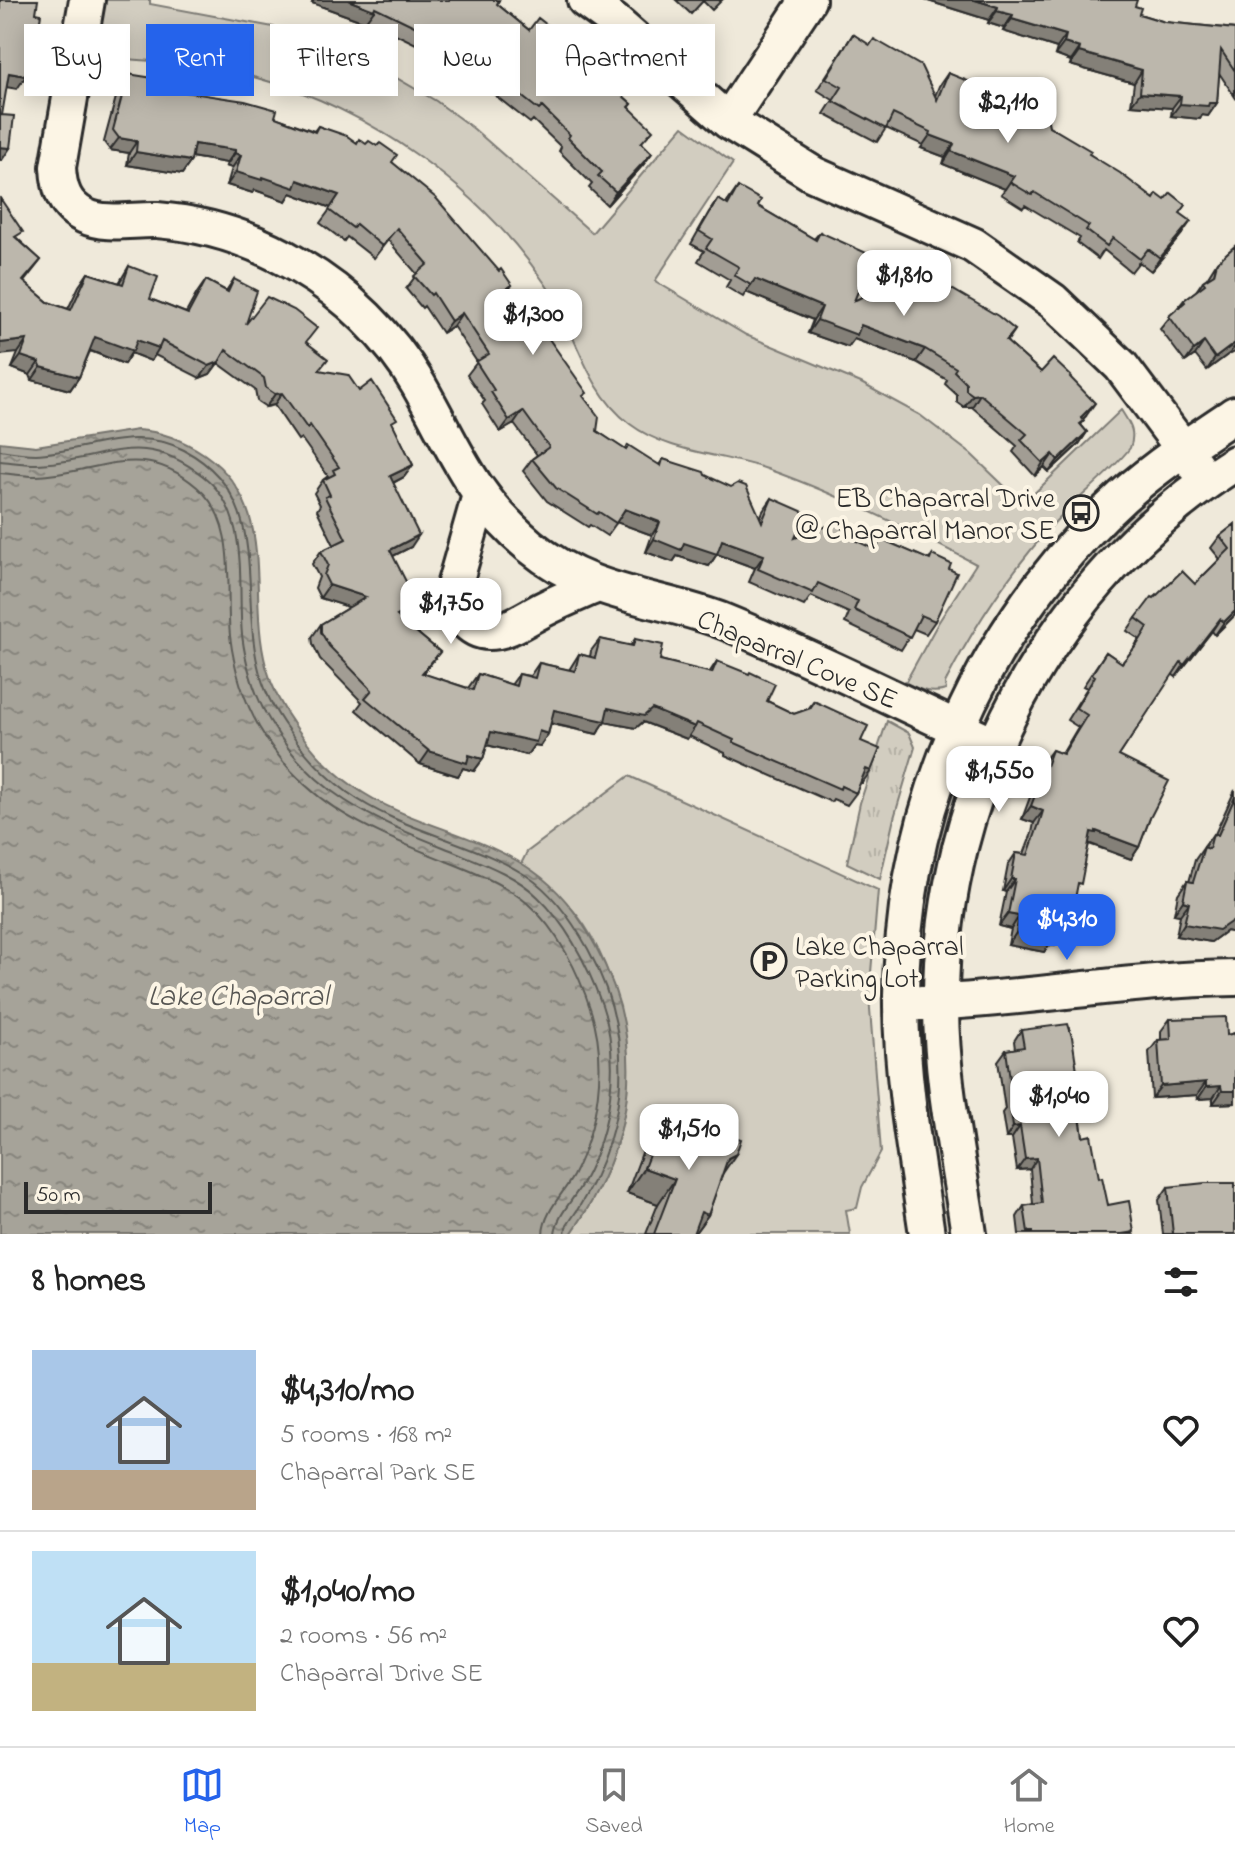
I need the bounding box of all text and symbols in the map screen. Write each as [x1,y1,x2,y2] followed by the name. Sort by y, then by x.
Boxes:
[24,24,130,96] chip: Buy
[146,24,254,96] chip: Rent
[270,24,398,96] chip: Filters
[414,24,520,96] chip: New
[536,24,715,96] chip: Apartment
[943,77,1073,145] pin: $2,110
[978,84,1038,122] text: $2,110
[839,250,969,318] pin: $1,810
[875,257,933,295] text: $1,810
[468,289,598,357] pin: $1,300
[502,296,564,334] text: $1,300
[796,480,1055,553] place label: EB Chaparral Drive @ Chaparral Manor SE
[1062,494,1100,532] bus stop icon: EB Chaparral Drive @ Chaparral Manor SE
[386,578,516,646] pin: $1,750
[418,585,484,623] text: $1,750
[690,600,903,722] street label: Chaparral Cove SE
[934,746,1064,814] pin: $1,550
[964,753,1034,791] text: $1,550
[1002,894,1132,962] pin: $4,310
[1036,901,1098,939] text: $4,310
[795,928,964,1001] place label: Lake Chaparral Parking Lot
[750,942,788,980] parking icon: Lake Chaparral Parking Lot
[148,976,332,1020] water label: Lake Chaparral
[994,1071,1124,1139] pin: $1,040
[1028,1078,1090,1116] text: $1,040
[624,1104,754,1172] pin: $1,510
[658,1111,720,1149] text: $1,510
[24,1178,212,1214] scale bar
[36,1180,81,1212] text: 50 m
[32,1257,146,1307] text: 8 homes
[1159,1260,1203,1304] icon: filters
[280,1367,415,1417] text: $4,310/mo
[96,1382,192,1478] icon: home
[1159,1408,1203,1452] icon: heart
[280,1417,452,1455] text: 5 rooms · 168 m²
[280,1455,476,1493] text: Chaparral Park SE
[280,1568,415,1618] text: $1,040/mo
[96,1583,192,1679] icon: home
[1159,1609,1203,1653] icon: heart
[280,1618,447,1656] text: 2 rooms · 56 m²
[280,1656,483,1694] text: Chaparral Drive SE
[180,1763,224,1843] tab: Map
[585,1763,643,1843] tab: Saved
[1003,1763,1055,1843] tab: Home

